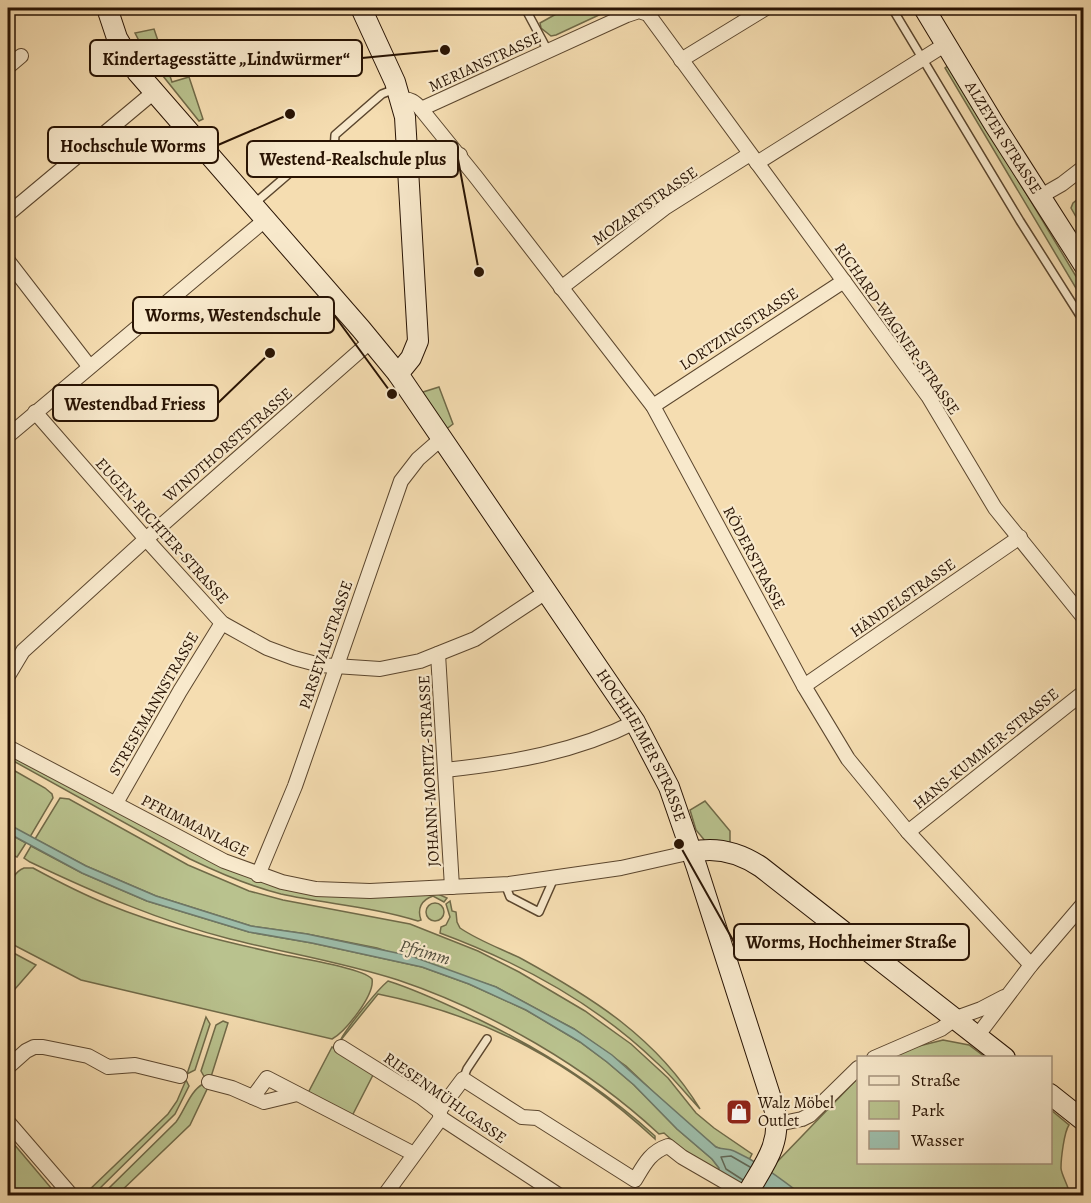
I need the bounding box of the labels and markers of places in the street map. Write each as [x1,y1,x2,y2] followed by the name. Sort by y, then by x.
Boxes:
[90,40,362,76] callout: Kindertagesstätte „Lindwürmer“
[48,127,218,163] callout: Hochschule Worms
[247,141,458,177] callout: Westend-Realschule plus
[133,297,334,333] callout: Worms, Westendschule
[53,385,218,421] callout: Westendbad Friess
[734,924,969,960] callout: Worms, Hochheimer Straße
[757,1092,834,1132] place label: Walz Möbel Outlet
[724,1097,754,1127] shop icon: Walz Möbel Outlet

